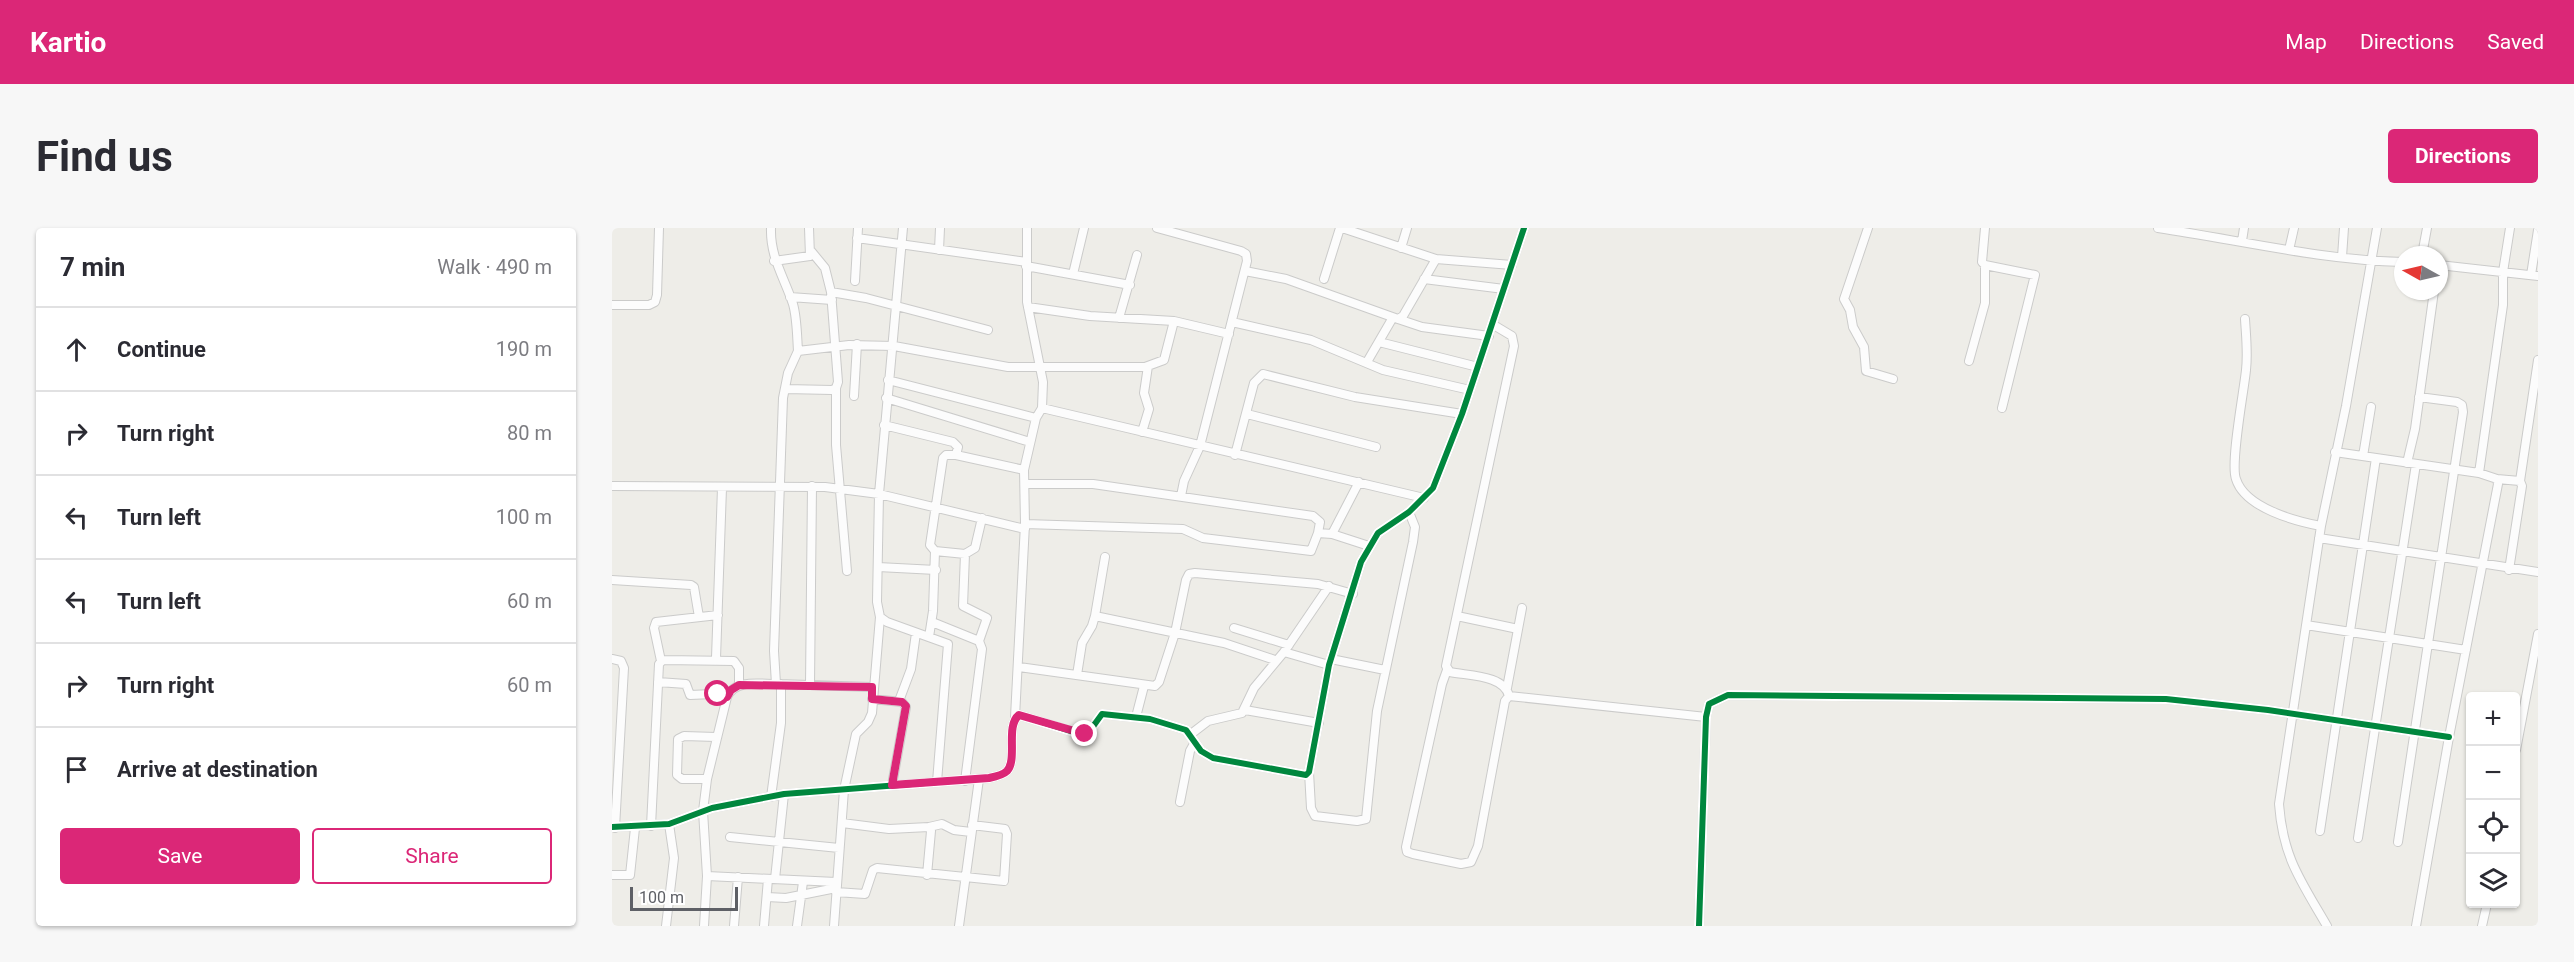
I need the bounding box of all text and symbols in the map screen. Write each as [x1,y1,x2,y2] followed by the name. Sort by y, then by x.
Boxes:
[30,26,106,59] text: Kartio
[2285,30,2327,54] text: Map
[2360,30,2454,54] text: Directions
[2487,30,2544,54] text: Saved
[2388,129,2538,183] button: Directions
[36,132,173,181] text: Find us
[2394,246,2448,300] north arrow
[60,252,125,282] text: 7 min
[437,255,552,279] text: Walk · 490 m
[60,333,93,366] icon: ahead
[117,337,206,362] text: Continue
[496,337,552,361] text: 190 m
[60,417,93,450] icon: right
[117,421,214,446] text: Turn right
[507,421,552,445] text: 80 m
[60,501,93,534] icon: left
[117,505,201,530] text: Turn left
[496,505,552,529] text: 100 m
[60,585,93,618] icon: left
[117,589,201,614] text: Turn left
[507,589,552,613] text: 60 m
[60,669,93,702] icon: right
[117,673,214,698] text: Turn right
[507,673,552,697] text: 60 m
[704,680,730,706] route start
[2466,692,2520,908] map controls
[2466,692,2520,746] button: +
[1071,720,1097,746] route end
[2466,746,2520,800] button: −
[60,753,93,786] icon: arrive
[117,757,318,782] text: Arrive at destination
[2466,800,2520,854] button: locate
[60,828,300,884] button: Save
[312,828,552,884] button: Share
[2466,854,2520,908] button: layers
[630,884,738,912] scale bar
[639,888,684,907] text: 100 m

